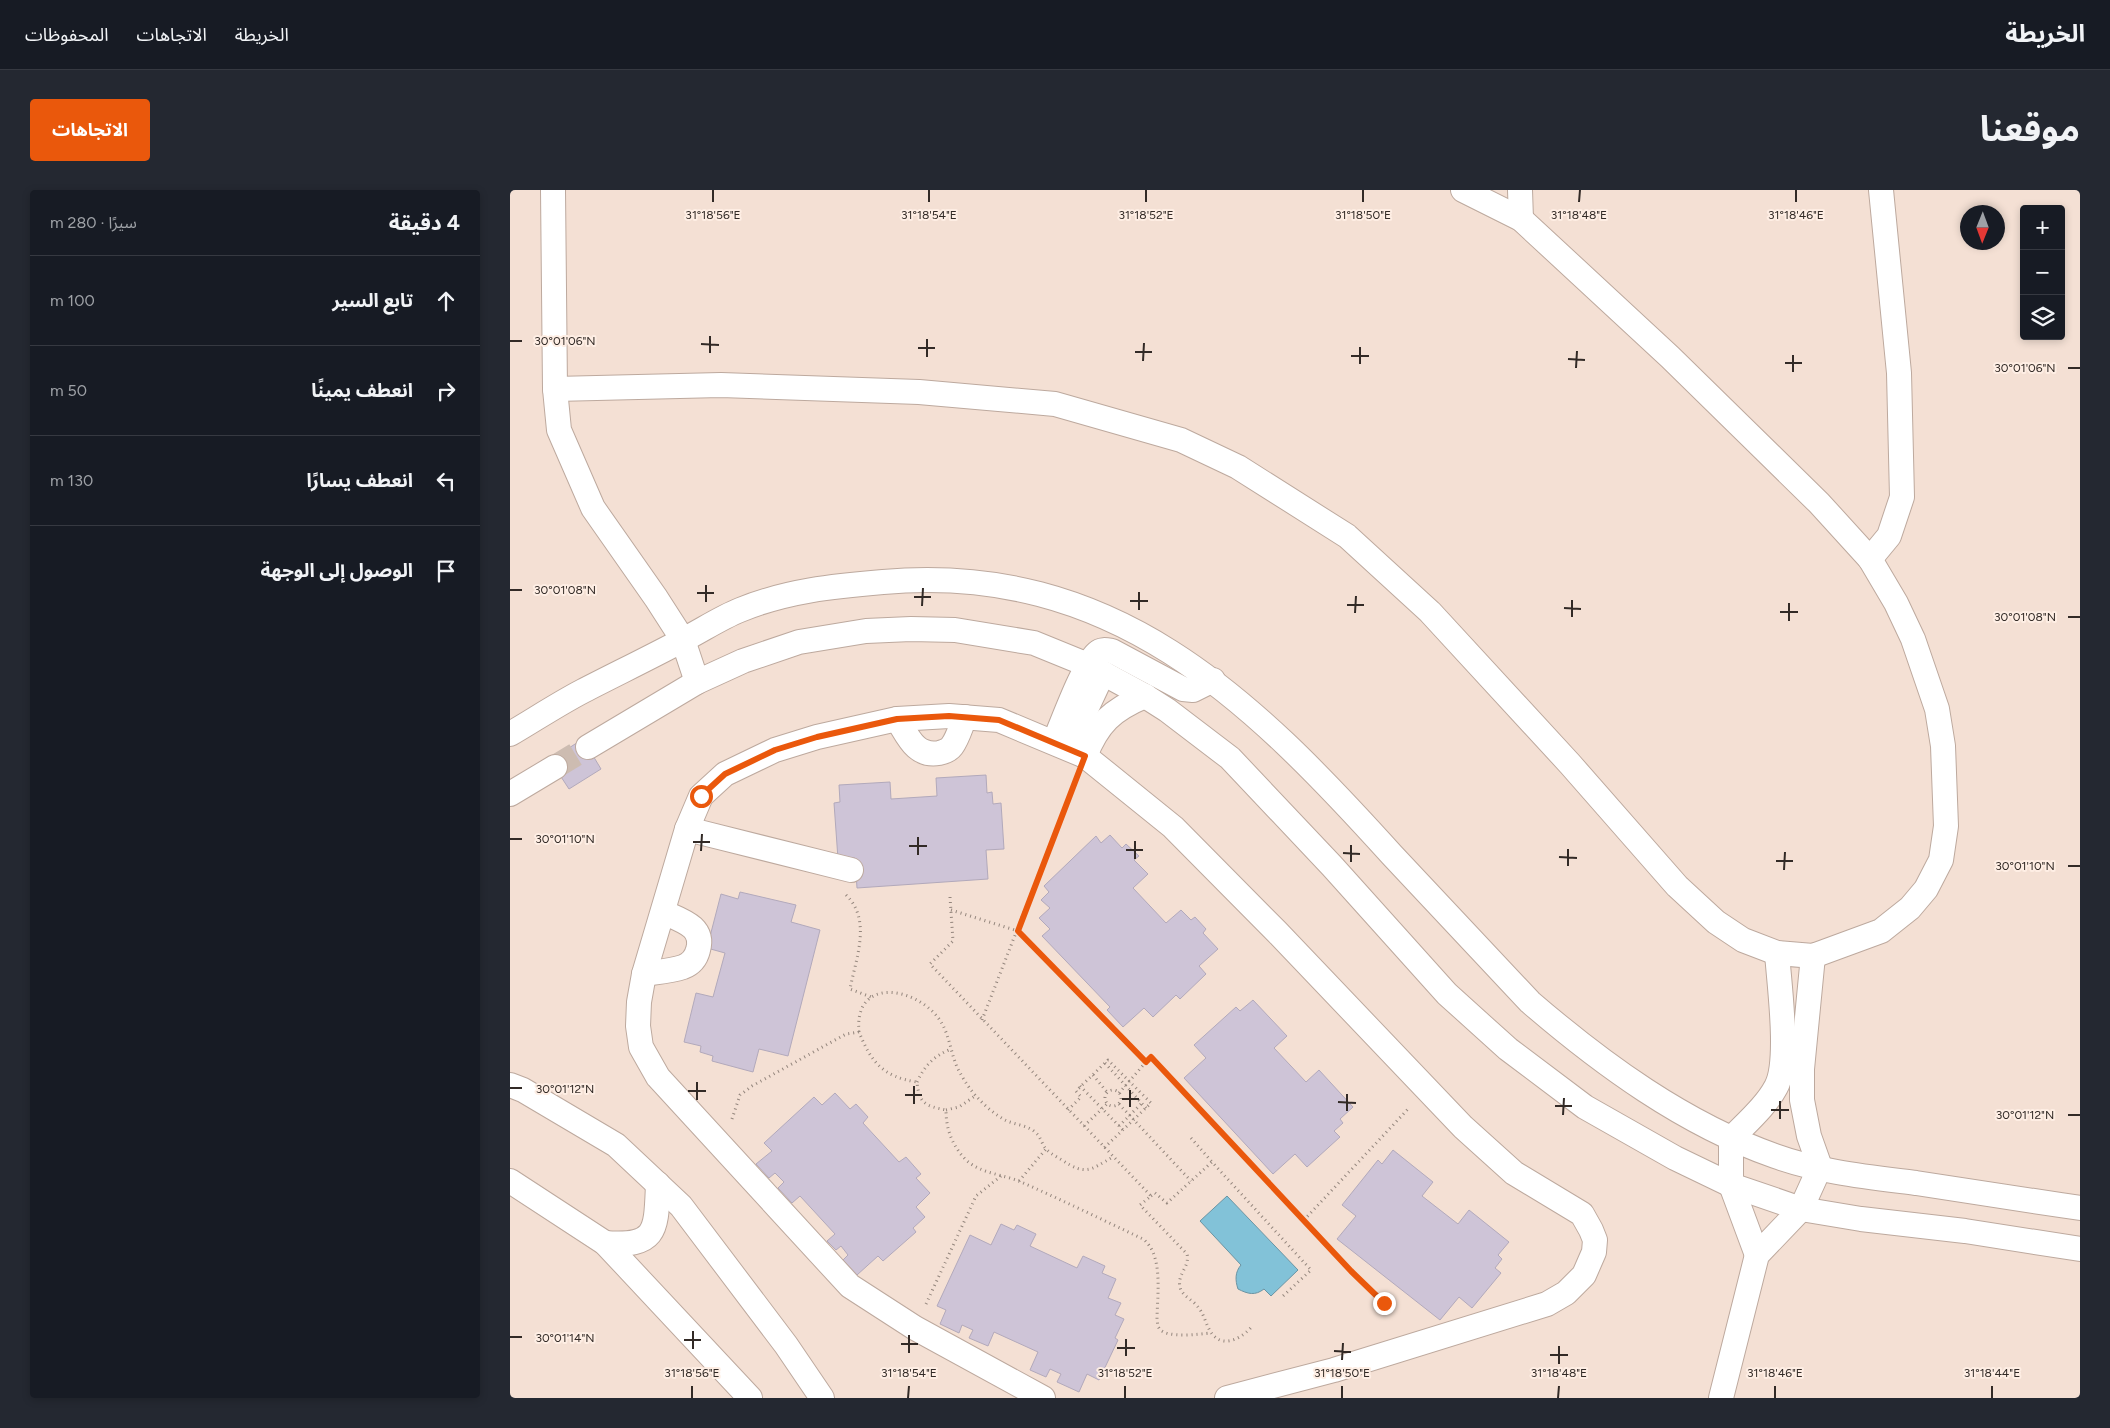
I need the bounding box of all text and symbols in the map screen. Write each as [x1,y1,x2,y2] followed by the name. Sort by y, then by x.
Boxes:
[2005,19,2085,48] text: الخريطة
[25,24,109,46] text: المحفوظات
[137,24,207,46] text: الاتجاهات
[235,24,289,46] text: الخريطة
[30,99,150,161] button: الاتجاهات
[1980,108,2080,150] text: موقعنا
[1960,205,2005,250] north arrow
[2020,205,2065,340] map controls
[2020,205,2065,250] button: +
[685,208,741,222] text: 31°18'56"E
[901,208,957,222] text: 31°18'54"E
[1118,208,1174,222] text: 31°18'52"E
[1335,208,1391,222] text: 31°18'50"E
[1551,208,1607,222] text: 31°18'48"E
[1768,208,1824,222] text: 31°18'46"E
[389,210,460,235] text: 4 دقيقة
[50,213,137,232] text: سيرًا · 280 m
[2020,250,2065,295] button: −
[432,287,460,315] icon: ahead
[332,289,413,312] text: تابع السير
[50,291,95,310] text: 100 m
[2020,295,2065,340] button: layers
[534,334,596,348] text: 30°01'06"N
[1994,361,2056,375] text: 30°01'06"N
[432,377,460,405] icon: right
[311,379,413,402] text: انعطف يمينًا
[50,381,87,400] text: 50 m
[432,467,460,495] icon: left
[306,469,413,492] text: انعطف يسارًا
[50,471,93,490] text: 130 m
[432,557,460,585] icon: arrive
[260,559,413,582] text: الوصول إلى الوجهة
[534,583,596,597] text: 30°01'08"N
[1994,610,2056,624] text: 30°01'08"N
[690,785,713,808] route start
[535,832,595,846] text: 30°01'10"N
[1995,859,2055,873] text: 30°01'10"N
[536,1082,594,1096] text: 30°01'12"N
[1996,1108,2054,1122] text: 30°01'12"N
[1373,1292,1396,1315] route end
[535,1331,595,1345] text: 30°01'14"N
[664,1366,720,1380] text: 31°18'56"E
[881,1366,937,1380] text: 31°18'54"E
[1097,1366,1153,1380] text: 31°18'52"E
[1314,1366,1370,1380] text: 31°18'50"E
[1531,1366,1587,1380] text: 31°18'48"E
[1747,1366,1803,1380] text: 31°18'46"E
[1964,1366,2020,1380] text: 31°18'44"E

